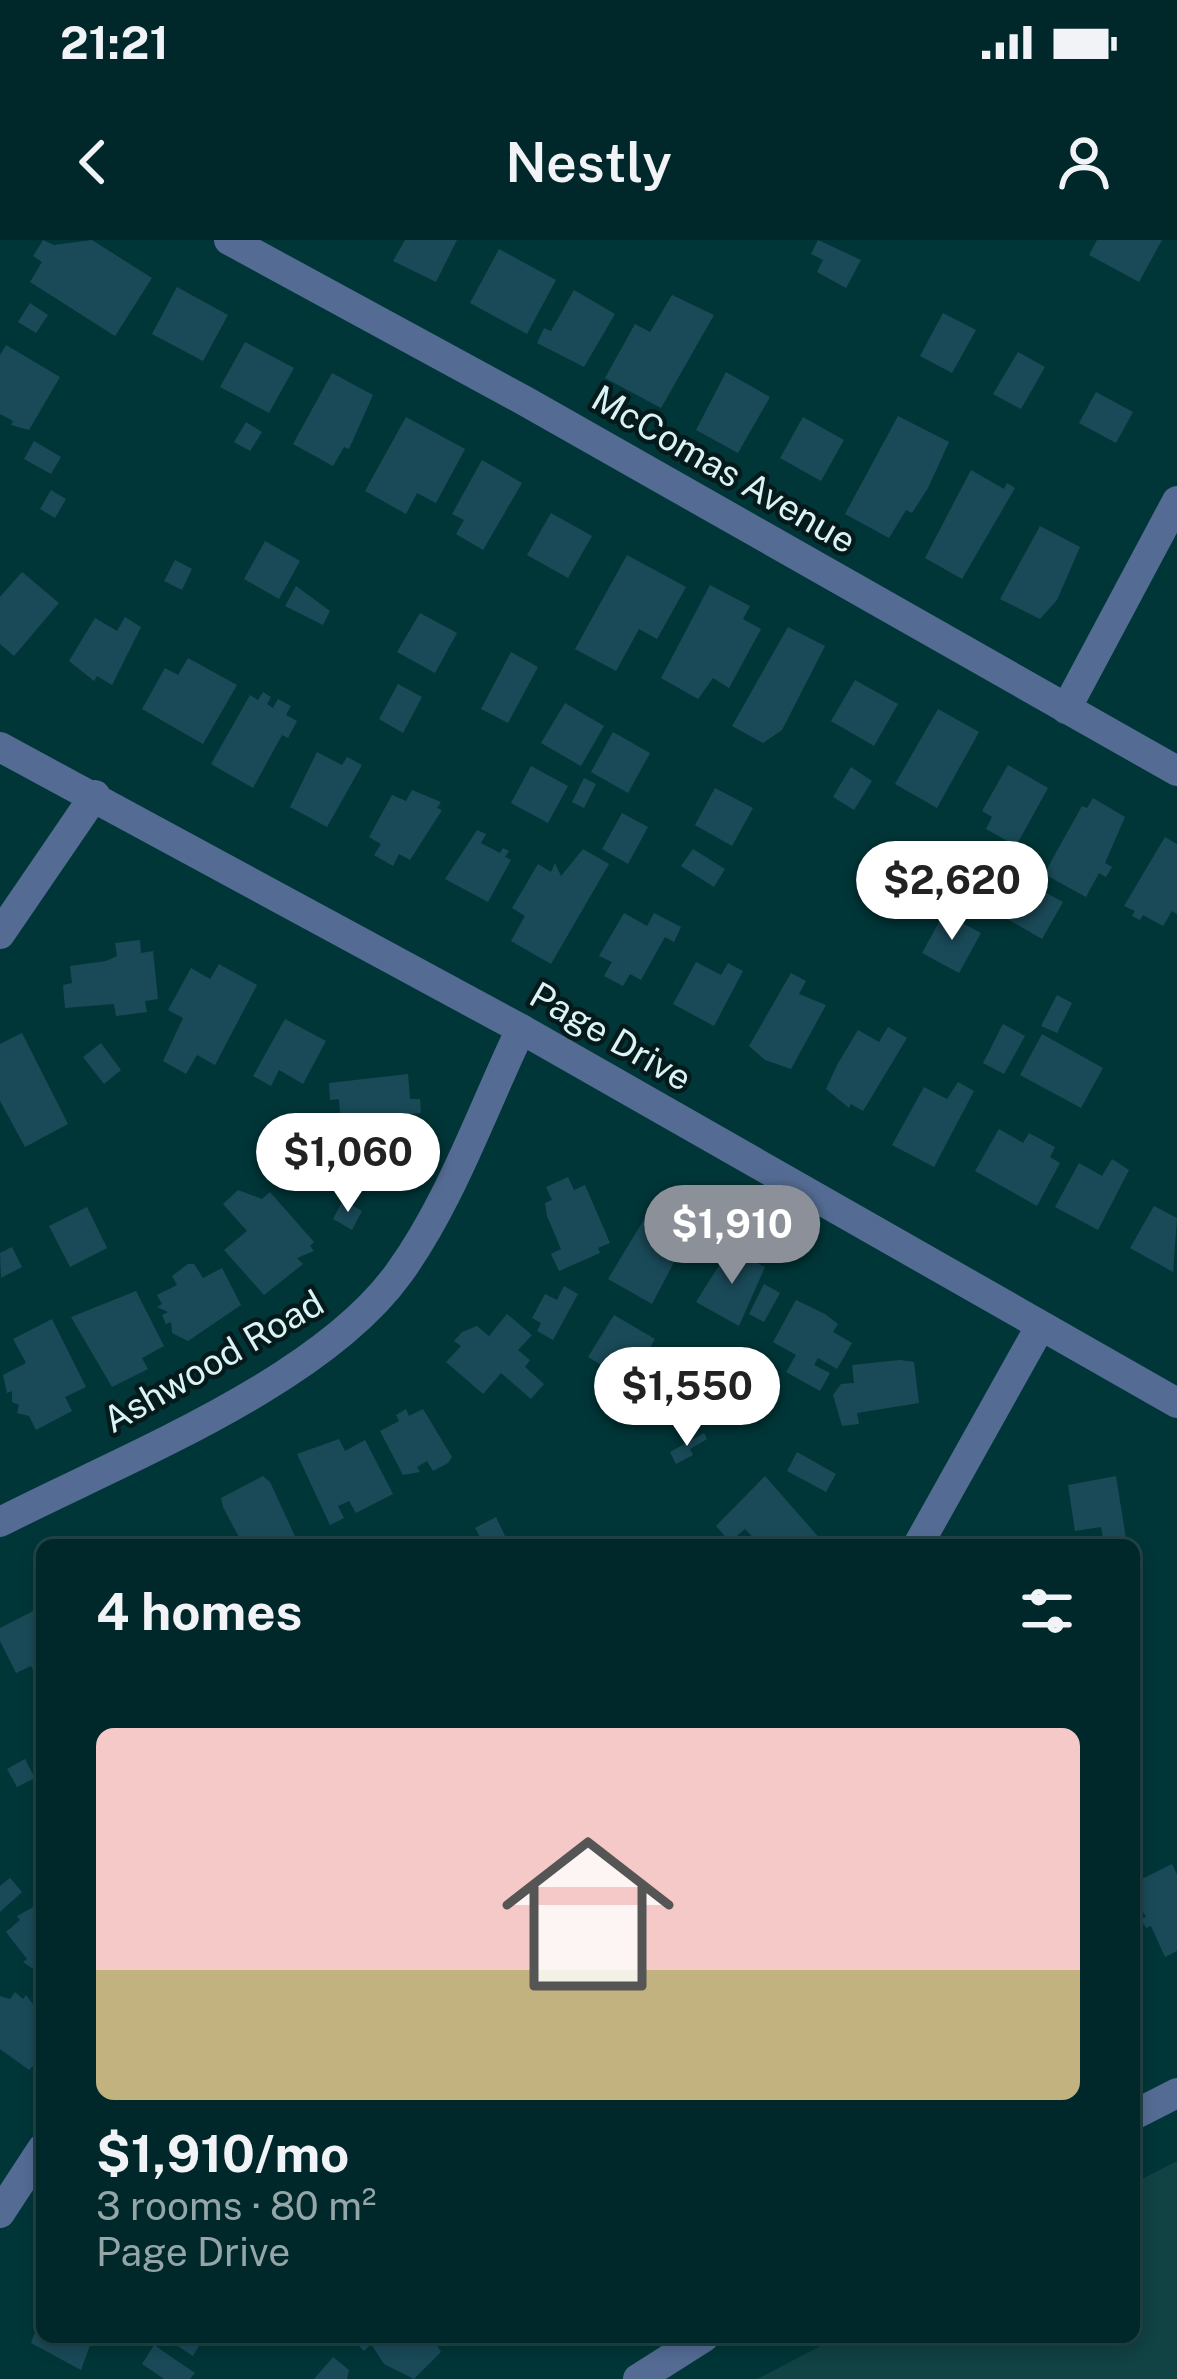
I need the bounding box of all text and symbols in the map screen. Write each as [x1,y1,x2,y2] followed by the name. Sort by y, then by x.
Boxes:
[60,16,169,69] text: 21:21
[60,129,126,195] icon: back
[1051,129,1117,195] icon: person
[505,131,672,194] text: Nestly
[585,376,863,562] street label: McComas Avenue
[854,841,1050,943] pin: $2,620
[883,857,1021,903] text: $2,620
[523,973,699,1099] street label: Page Drive
[250,1113,446,1215] pin: $1,060
[283,1129,413,1175] text: $1,060
[634,1185,830,1287] pin: $1,910
[671,1201,793,1247] text: $1,910
[95,1281,331,1441] street label: Ashwood Road
[589,1347,785,1449] pin: $1,550
[621,1363,753,1409] text: $1,550
[1014,1578,1080,1644] icon: filters
[96,1582,302,1641] text: 4 homes
[480,1806,696,2022] icon: home
[96,2124,349,2183] text: $1,910/mo
[96,2183,376,2229] text: 3 rooms · 80 m²
[96,2229,290,2275] text: Page Drive

